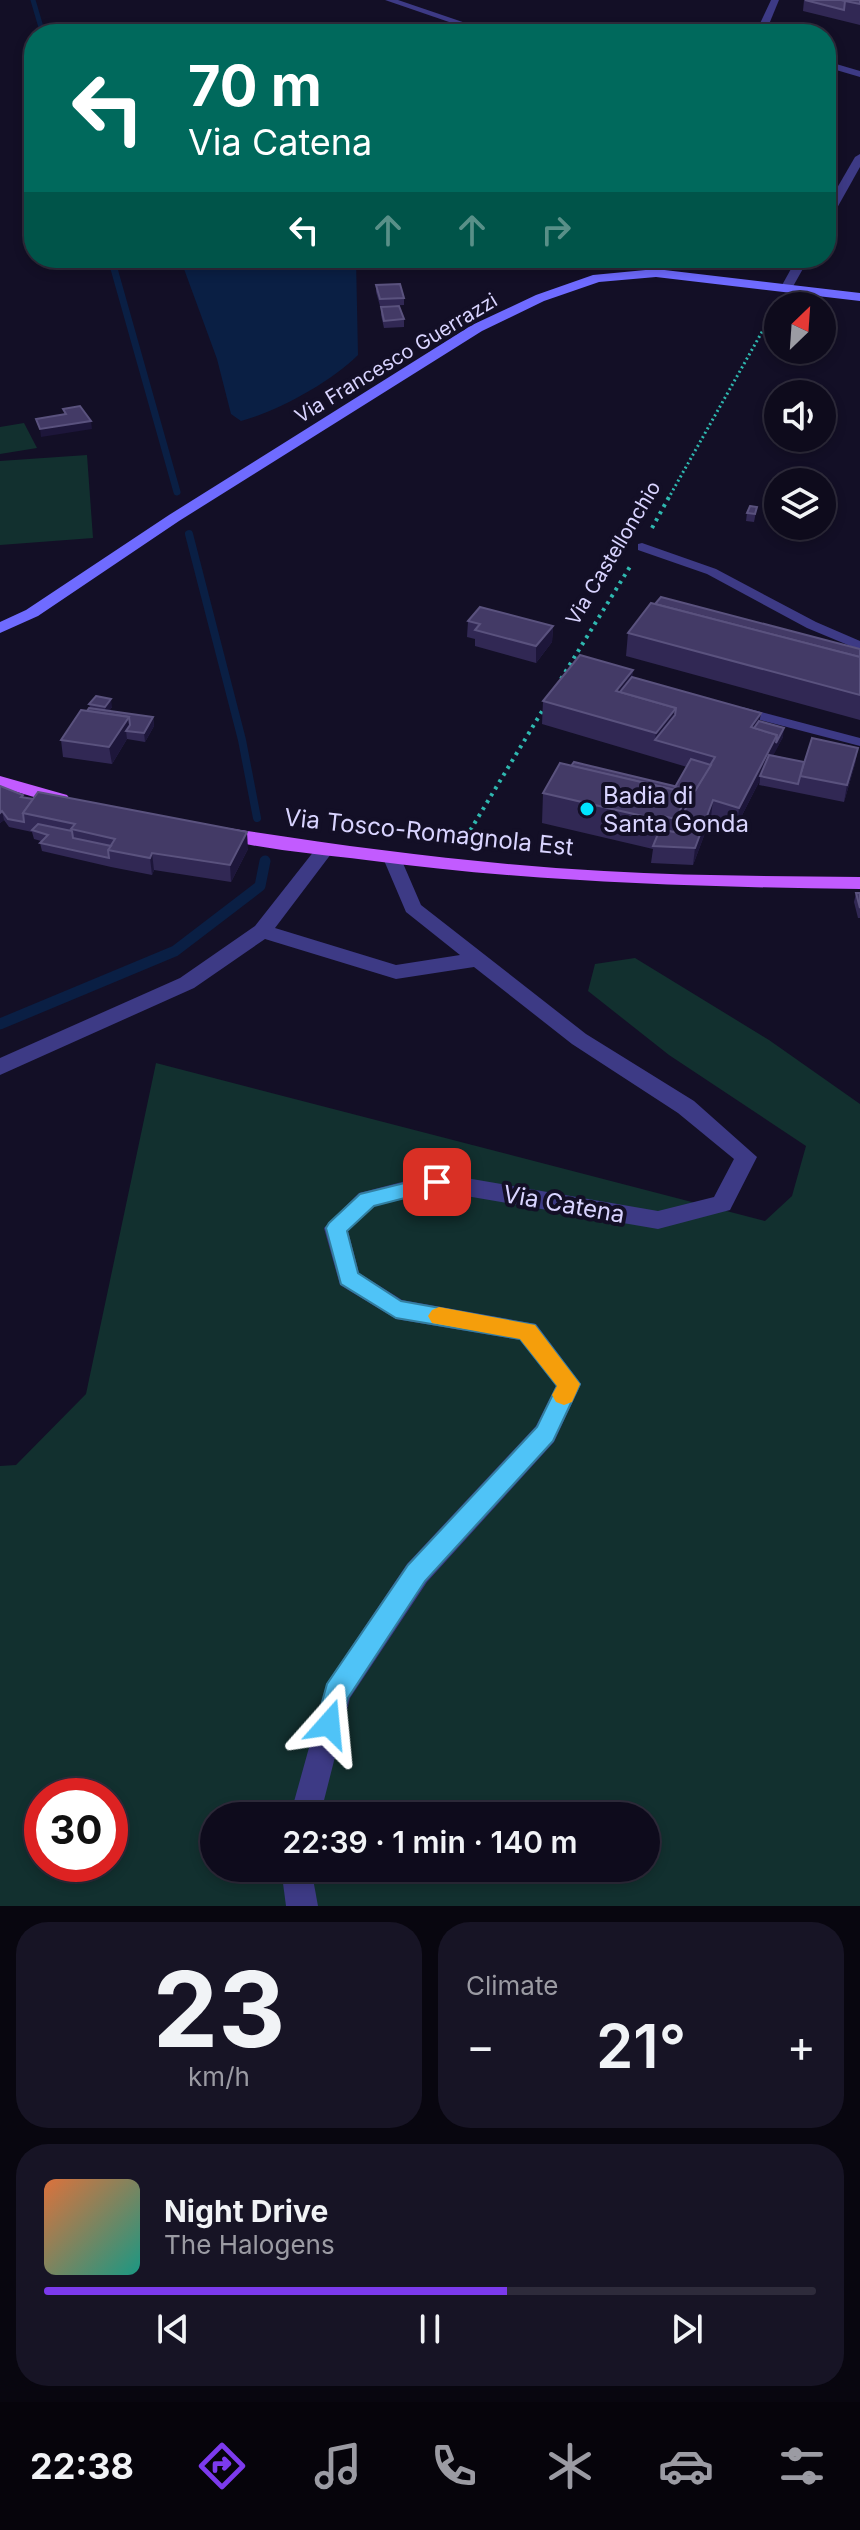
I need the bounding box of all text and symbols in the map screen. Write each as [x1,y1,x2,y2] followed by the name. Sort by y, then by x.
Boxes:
[188,52,322,120] text: 70 m
[56,56,160,160] icon: left
[188,120,372,164] text: Via Catena
[282,208,326,252] icon: left
[366,208,410,252] icon: ahead
[450,208,494,252] icon: ahead
[534,208,578,252] icon: right
[290,288,502,428] street label: Via Francesco Guerrazzi
[764,292,836,364] north arrow
[764,292,836,540] map controls
[764,380,836,452] button: sound
[764,468,836,540] button: layers
[561,477,665,629] street label: Via Castellonchio
[603,781,749,838] place label: Badia di Santa Gonda
[578,800,596,818] marker: Badia di Santa Gonda
[283,802,575,862] street label: Via Tosco-Romagnola Est
[403,1148,471,1216] pin
[415,1160,459,1204] icon: arrive
[501,1179,627,1229] street label: Via Catena
[287,1682,371,1766] position arrow
[24,1778,128,1882] speed limit sign: 30
[282,1824,578,1860] text: 22:39 · 1 min · 140 m
[153,1946,285,2072] text: 23
[466,1970,558,2001] text: Climate
[596,2010,686,2082] text: 21°
[466,2019,495,2073] text: −
[787,2019,816,2073] text: +
[188,2061,250,2092] text: km/h
[164,2193,328,2229] text: Night Drive
[164,2229,335,2260] text: The Halogens
[151,2307,195,2351] icon: previous
[408,2307,452,2351] icon: pause
[665,2307,709,2351] icon: next
[194,2438,250,2494] icon: directions
[310,2438,366,2494] icon: music
[426,2438,482,2494] icon: phone
[542,2438,598,2494] icon: climate
[658,2438,714,2494] icon: car
[774,2438,830,2494] icon: filters
[30,2444,134,2488] text: 22:38

